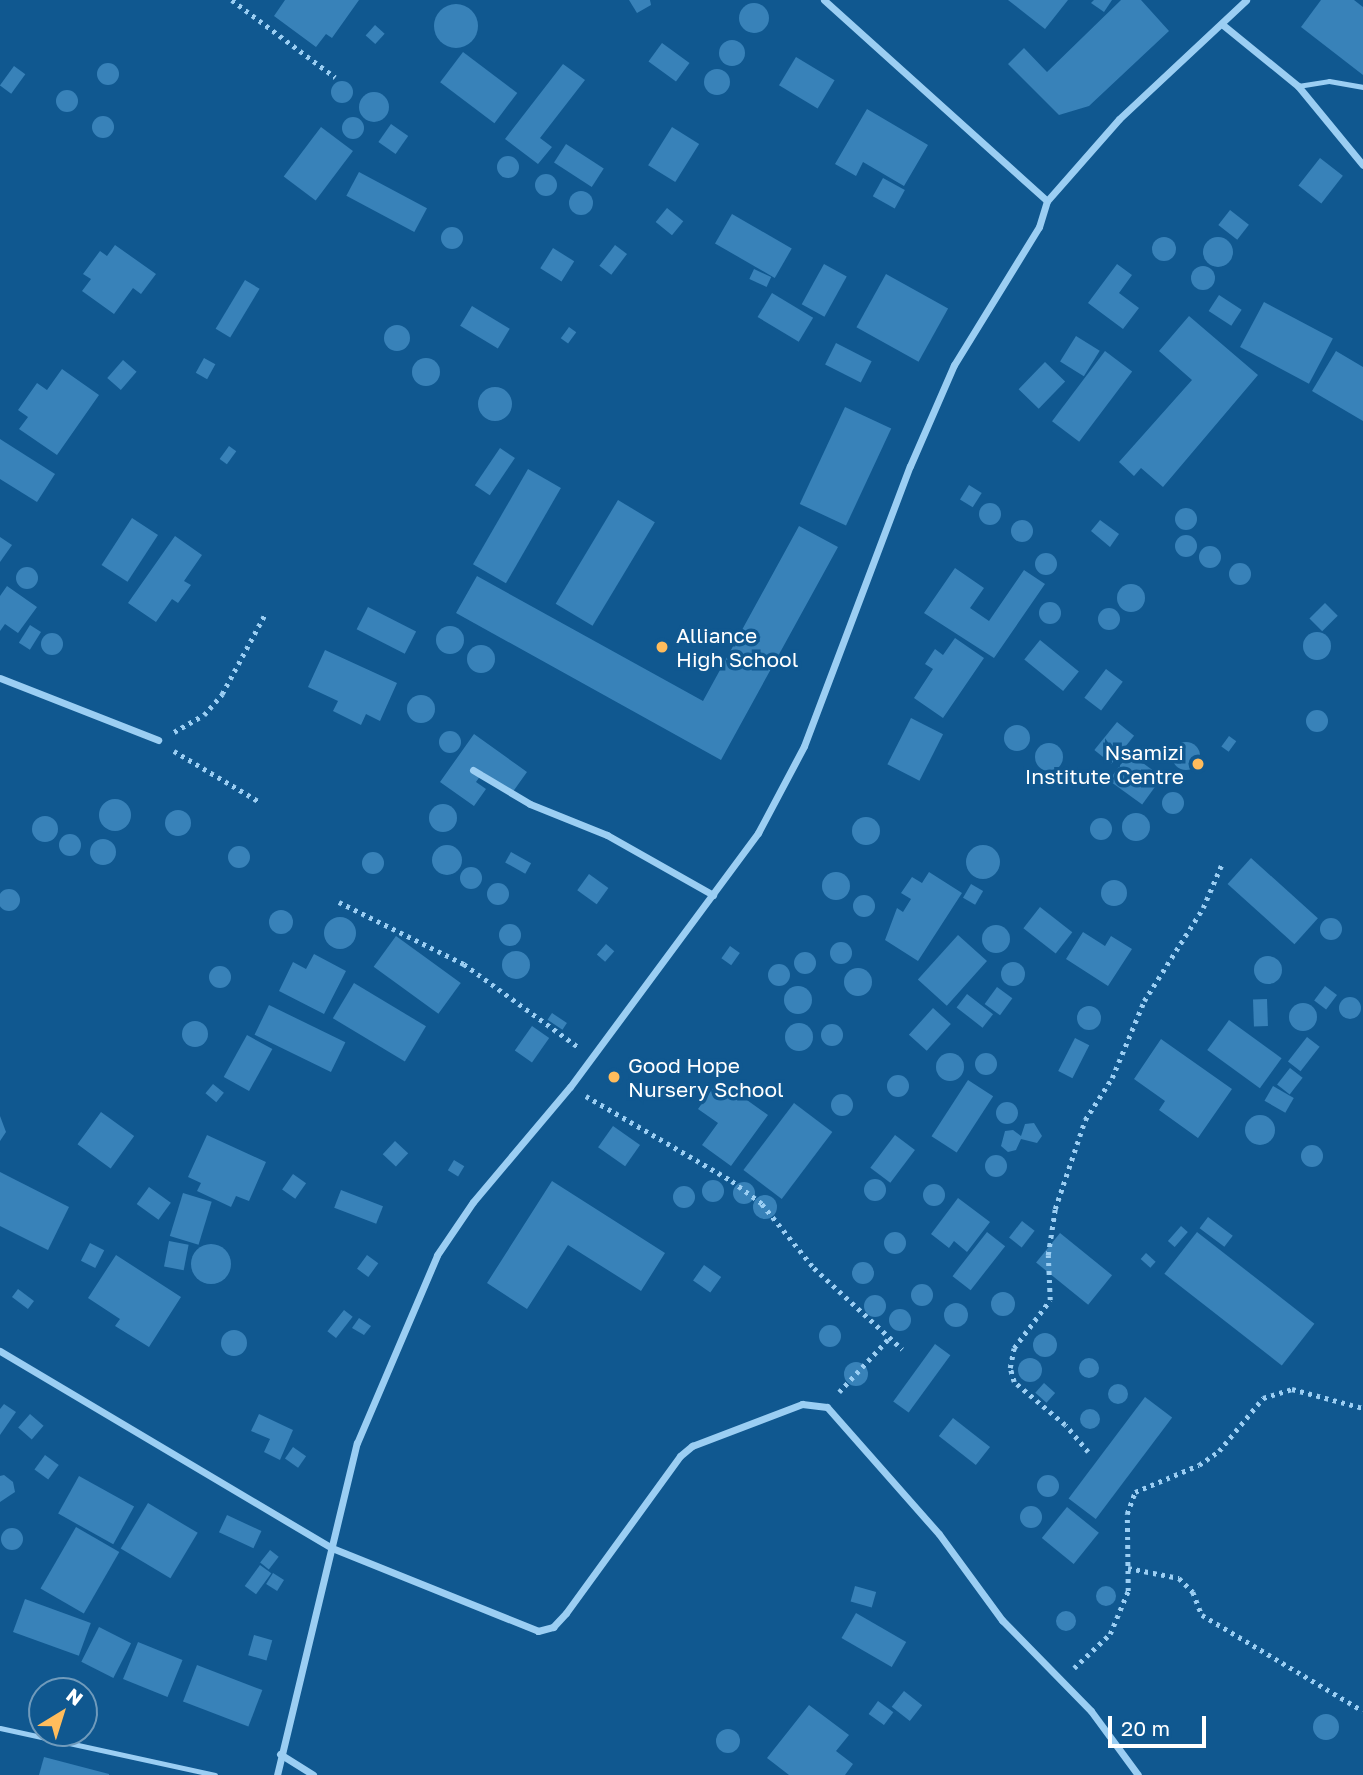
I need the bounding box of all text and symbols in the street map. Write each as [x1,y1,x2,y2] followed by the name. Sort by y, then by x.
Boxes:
[676,622,798,672] place label: Alliance High School
[654,639,670,655] marker: Alliance High School
[1025,739,1184,789] place label: Nsamizi Institute Centre
[1190,756,1206,772] marker: Nsamizi Institute Centre
[628,1052,784,1102] place label: Good Hope Nursery School
[606,1069,622,1085] marker: Good Hope Nursery School
[28,1677,98,1747] north arrow
[62,1683,88,1710] text: N
[1111,1702,1209,1746] scale bar
[1121,1715,1170,1741] text: 20 m

